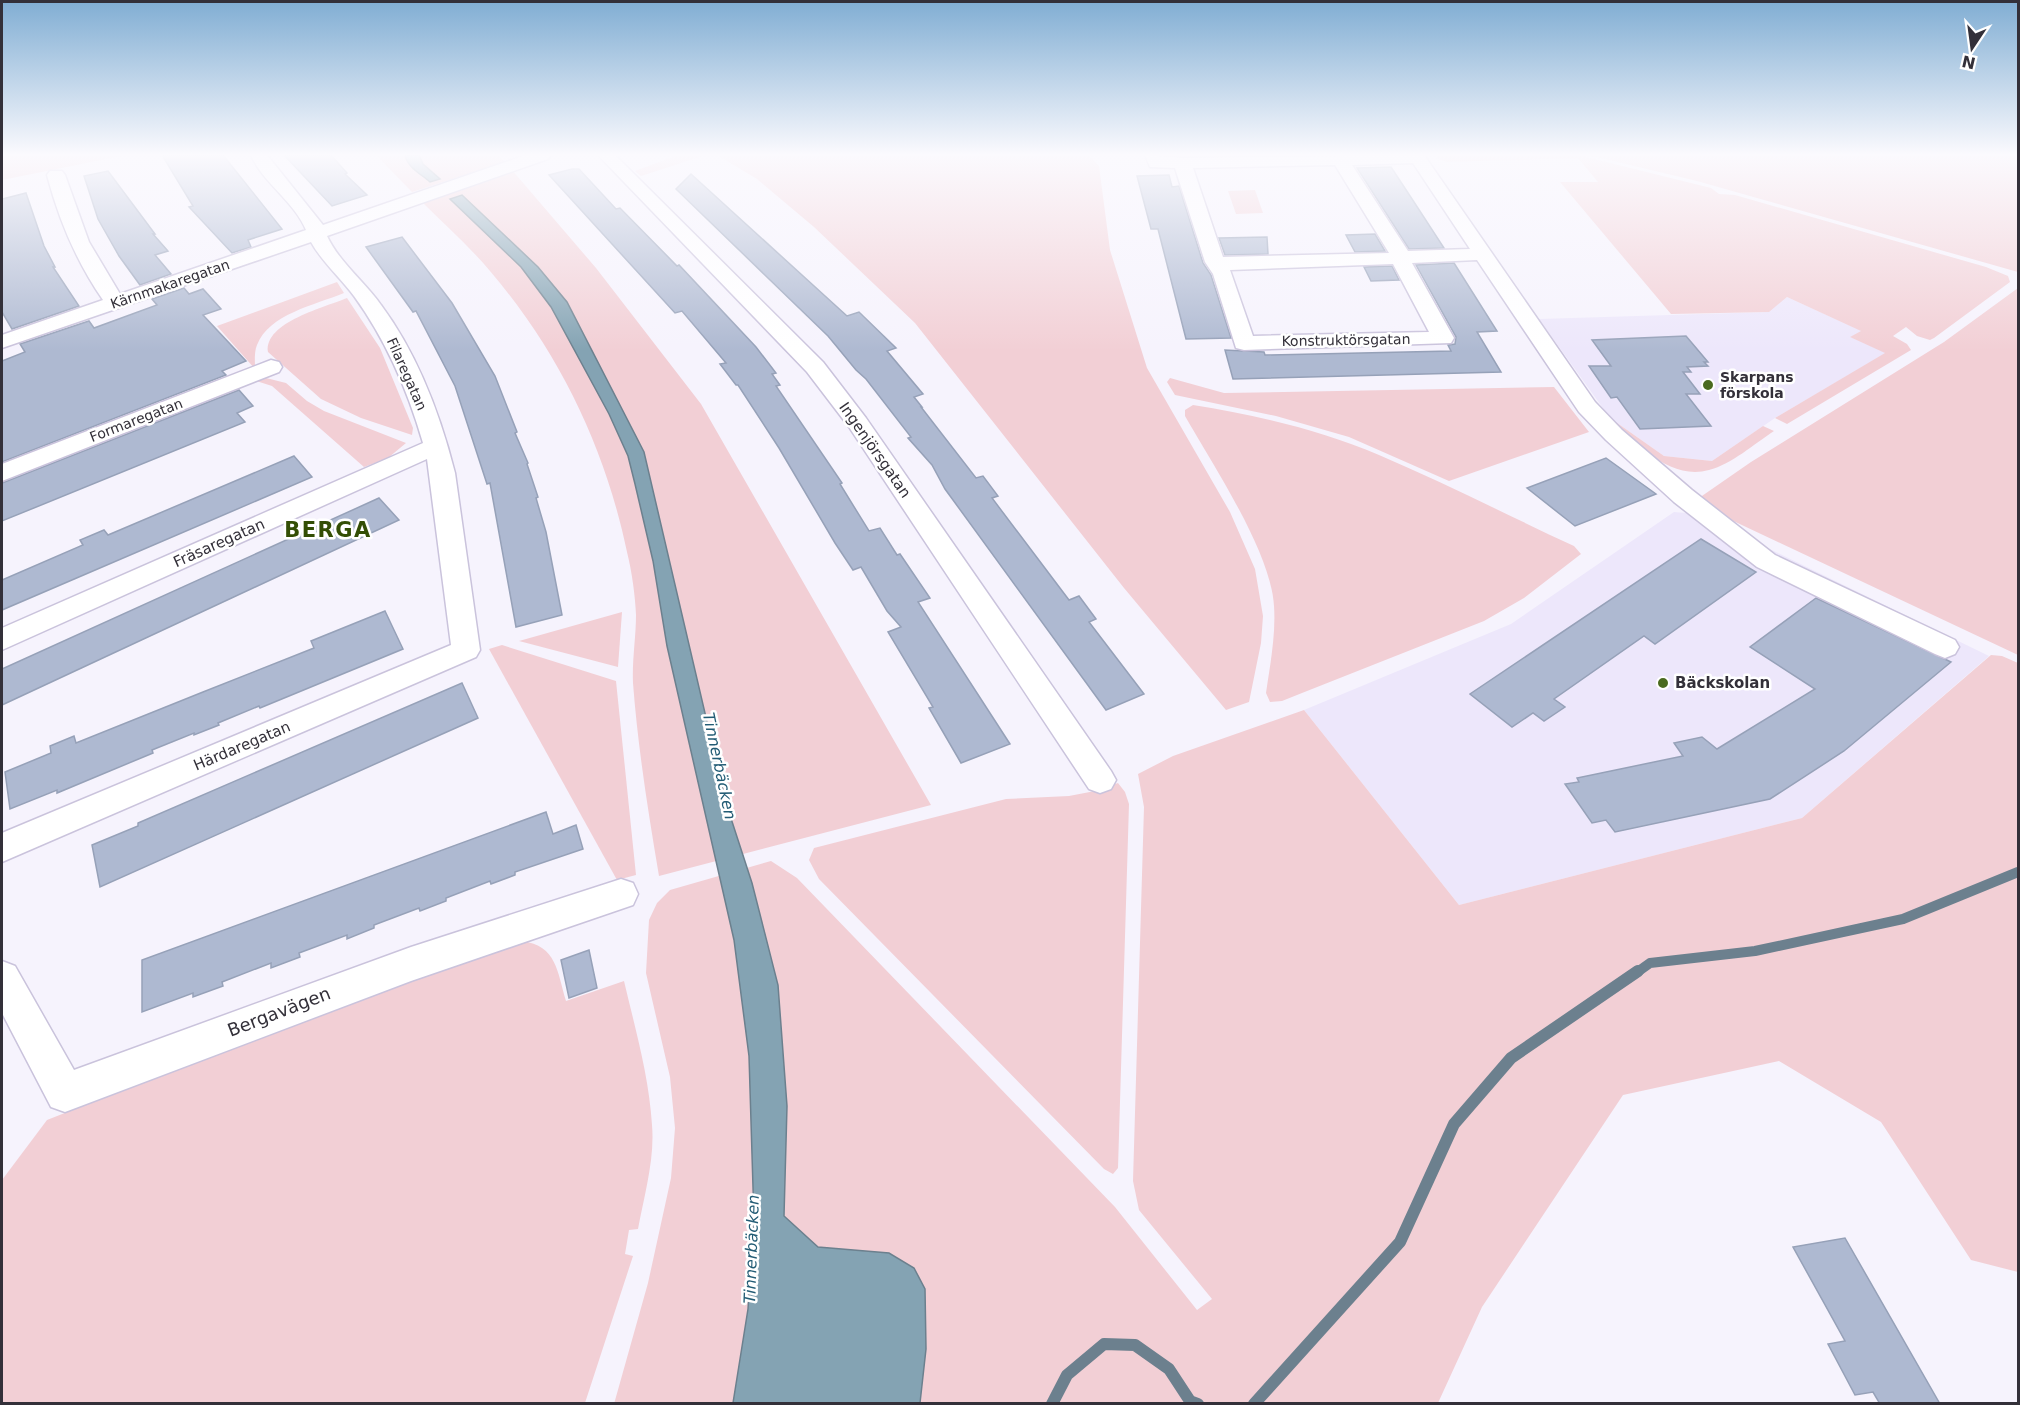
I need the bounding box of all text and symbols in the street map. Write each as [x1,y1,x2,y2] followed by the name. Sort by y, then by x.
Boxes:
[1942,18,2002,78] north arrow
[1960,51,1977,73] text: N
[108,256,232,312] street label: Kärnmakaregatan
[1281,331,1411,349] street label: Konstruktörsgatan
[384,335,430,413] street label: Filaregatan
[1720,369,1794,401] place label: Skarpans förskola
[1701,378,1715,392] marker: Skarpans förskola
[87,395,185,445] street label: Formaregatan
[835,399,915,501] street label: Ingenjörsgatan
[170,515,268,571] street label: Fräsaregatan
[284,518,372,542] district label: BERGA
[1675,674,1770,692] place label: Bäckskolan
[1656,676,1670,690] marker: Bäckskolan
[699,711,740,821] water label: Tinnerbäcken
[191,718,293,774] street label: Härdaregatan
[224,982,333,1041] street label: Bergavägen
[740,1194,763,1304] water label: Tinnerbäcken

